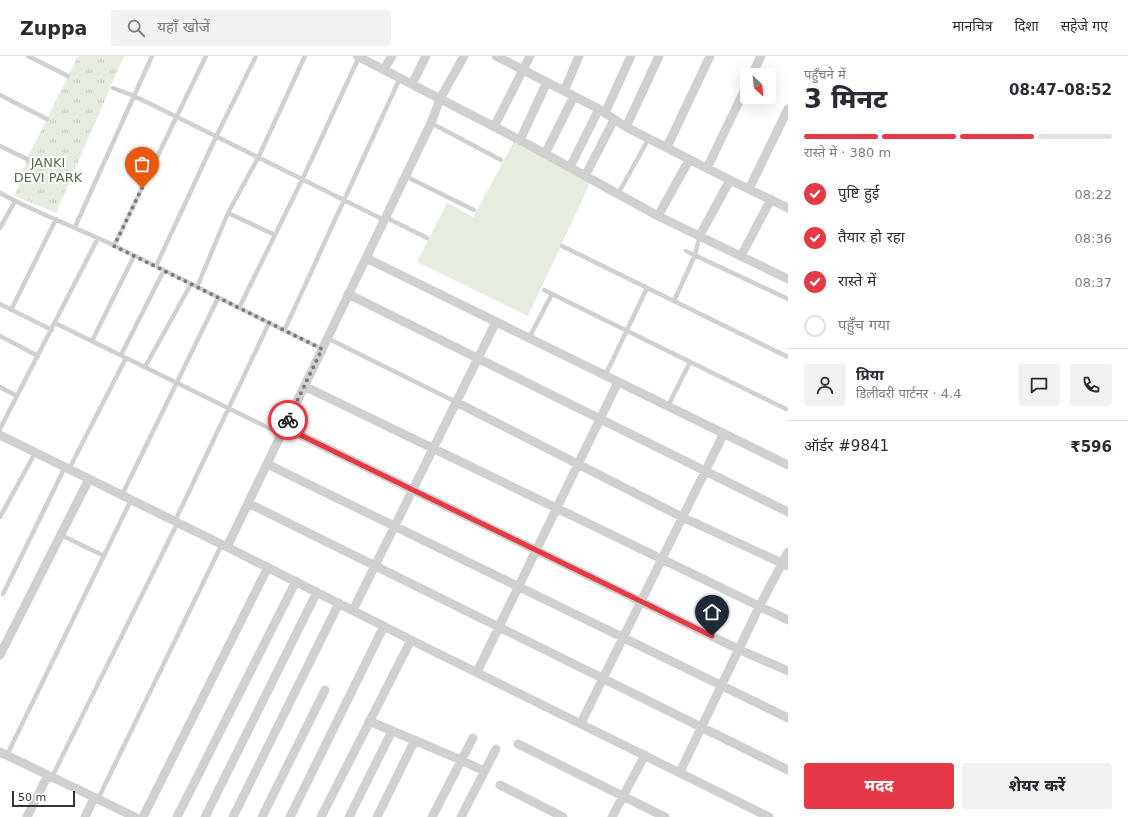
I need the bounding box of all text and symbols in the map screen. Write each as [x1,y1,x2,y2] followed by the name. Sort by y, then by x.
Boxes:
[111,10,391,46] search box
[20,17,87,39] text: Zuppa
[125,17,147,39] icon: search
[157,18,210,36] text: यहाँ खोजें
[952,18,992,34] text: मानचित्र
[1014,18,1039,34] text: दिशा
[1061,18,1108,34] text: सहेजे गए
[804,67,846,82] text: पहुँचने में
[740,68,776,104] north arrow
[740,68,776,104] map controls
[1009,81,1112,99] text: 08:47–08:52
[804,84,887,114] text: 3 मिनट
[804,145,891,160] text: रास्ते में · 380 m
[125,147,159,188] pin
[131,153,153,175] icon: bag
[14,155,83,185] park label: JANKI DEVI PARK
[804,183,826,205] icon: check
[838,184,879,202] text: पुष्टि हुई
[1075,187,1112,202] text: 08:22
[804,227,826,249] icon: check
[838,228,905,246] text: तैयार हो रहा
[1075,231,1112,246] text: 08:36
[804,271,826,293] icon: check
[838,272,876,290] text: रास्ते में
[1075,275,1112,290] text: 08:37
[838,316,890,334] text: पहुँच गया
[804,364,846,406] button: person
[1018,364,1060,406] button: chat
[1070,364,1112,406] button: phone
[856,366,884,384] text: प्रिया
[856,386,961,401] text: डिलीवरी पार्टनर · 4.4
[268,400,308,440] courier
[277,409,299,431] icon: bike
[804,437,889,455] text: ऑर्डर #9841
[1070,438,1112,456] text: ₹596
[695,595,729,636] pin
[701,601,723,623] icon: home
[804,763,954,809] button: मदद
[962,763,1112,809] button: शेयर करें
[12,789,75,808] scale bar
[18,791,46,804] text: 50 m

